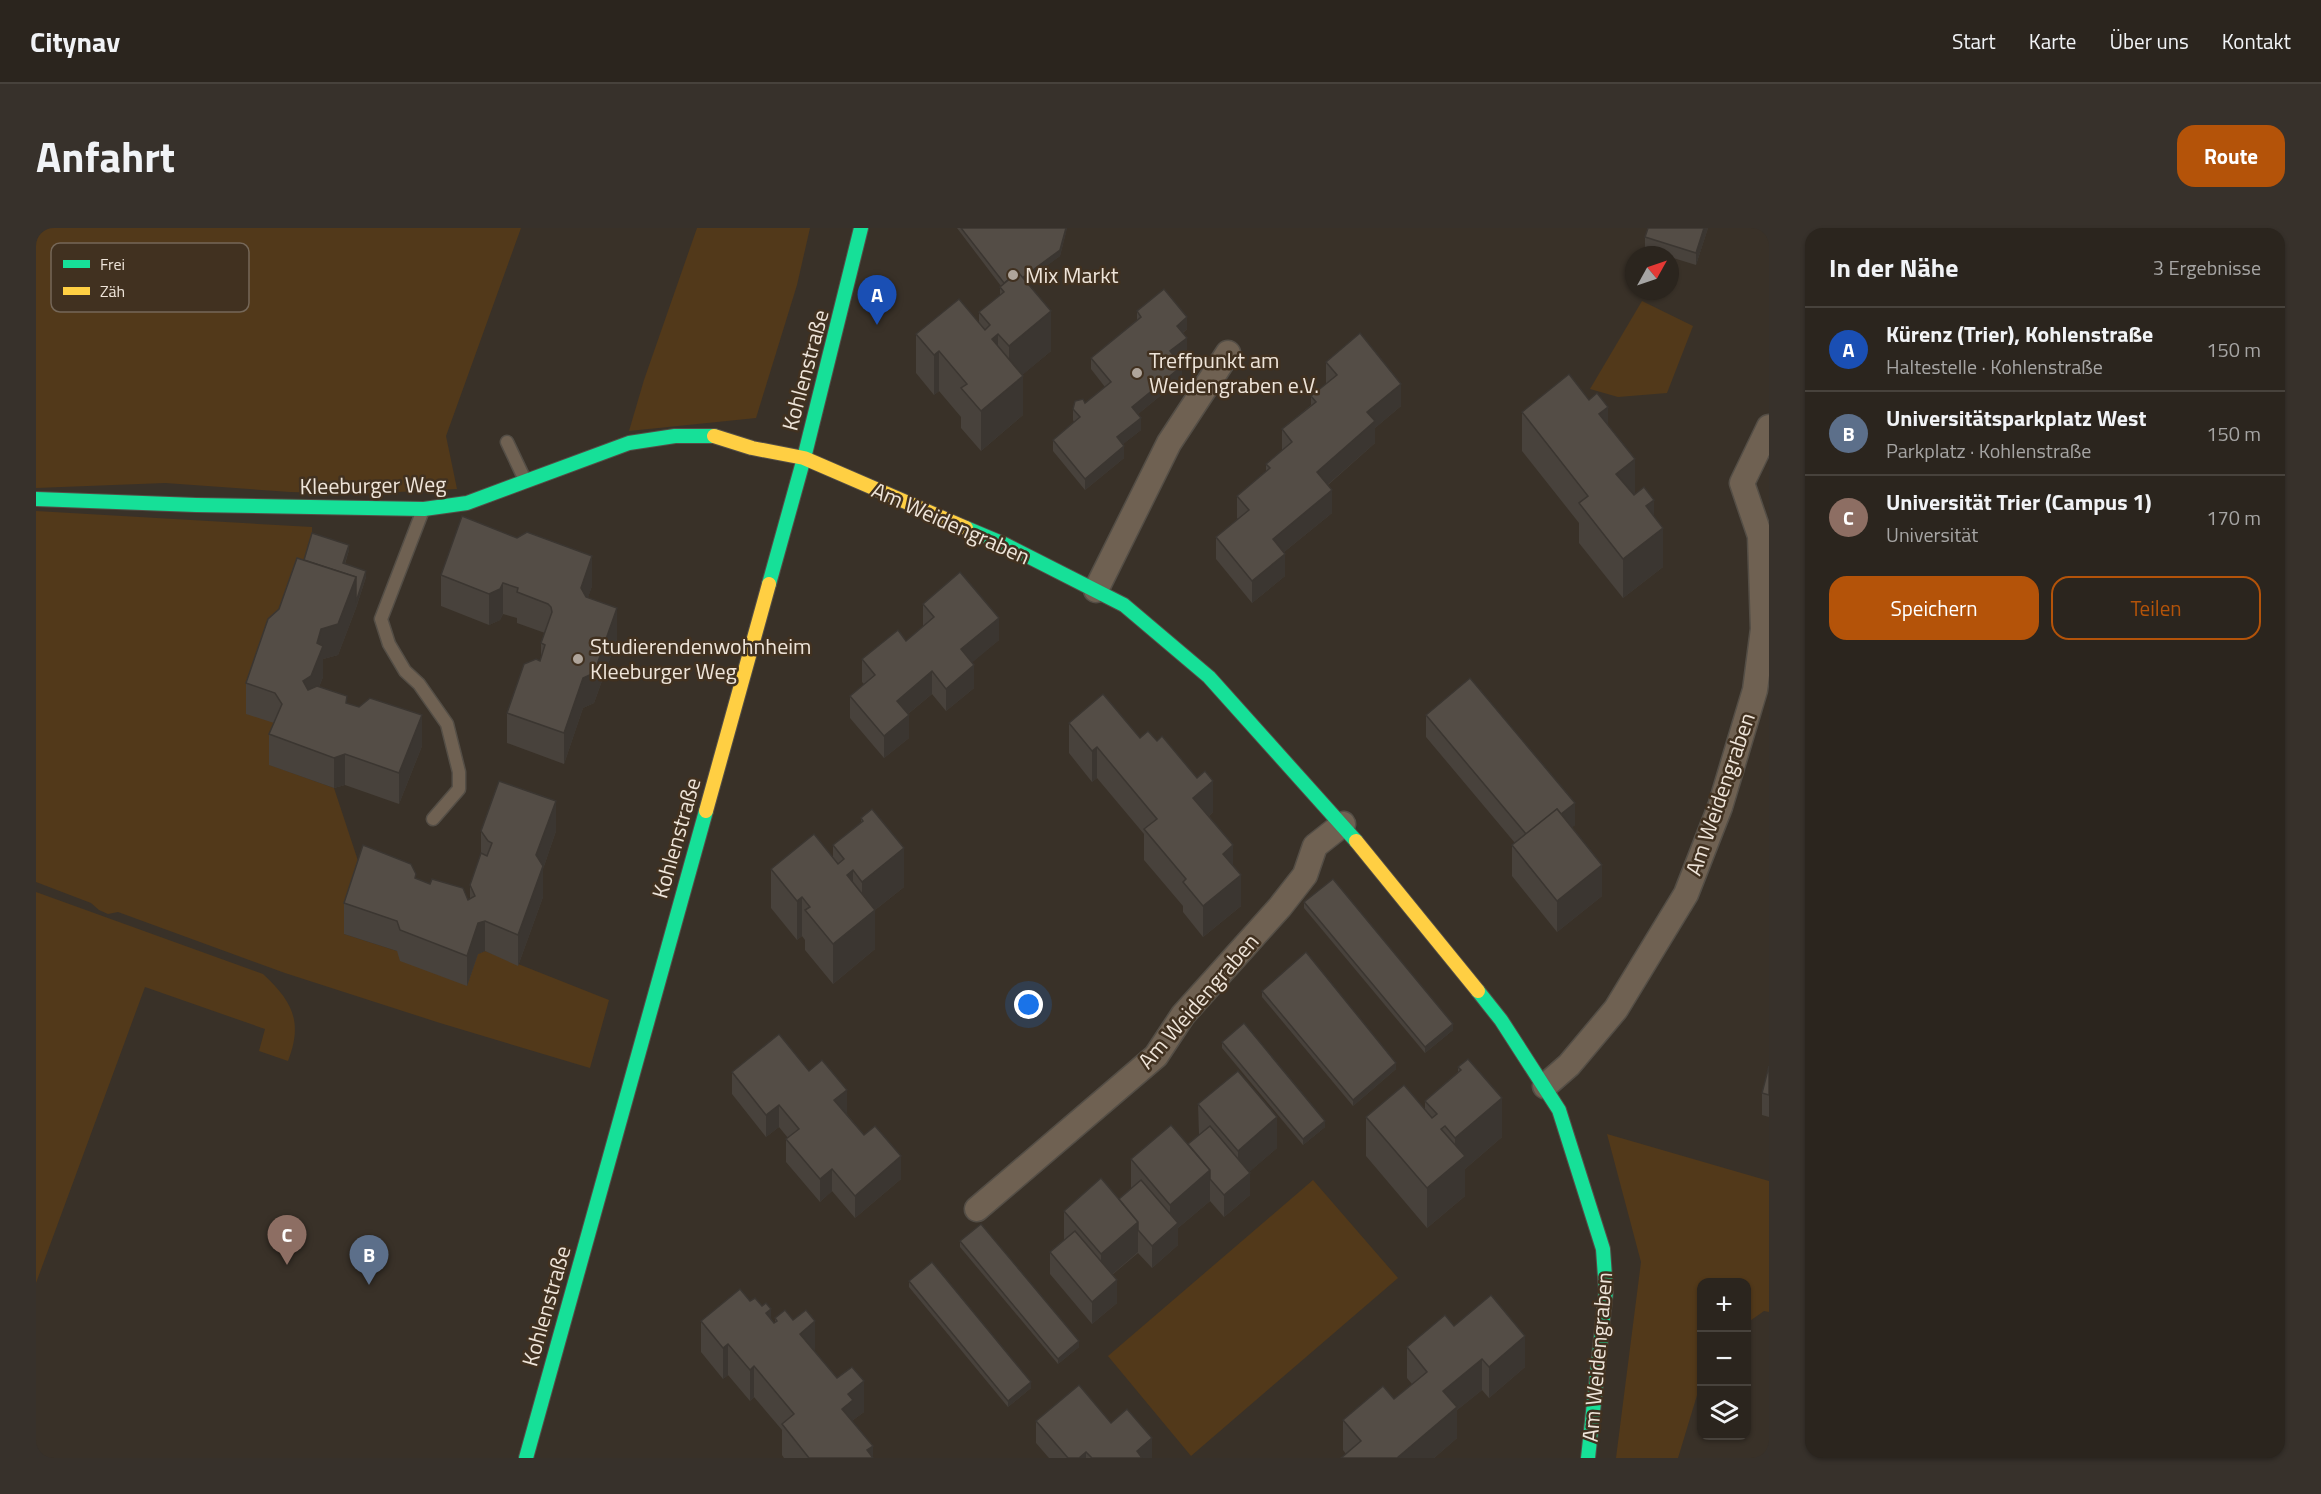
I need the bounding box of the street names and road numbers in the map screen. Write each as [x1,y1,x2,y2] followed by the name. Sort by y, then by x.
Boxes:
[773,306,837,434] street label: Kohlenstraße
[299,467,447,503] street label: Kleeburger Weg
[866,473,1036,573] street label: Am Weidengraben
[1676,708,1764,880] street label: Am Weidengraben
[643,774,709,902] street label: Kohlenstraße
[1129,926,1267,1076] street label: Am Weidengraben
[513,1242,579,1370] street label: Kohlenstraße
[1573,1271,1621,1443] street label: Am Weidengraben

